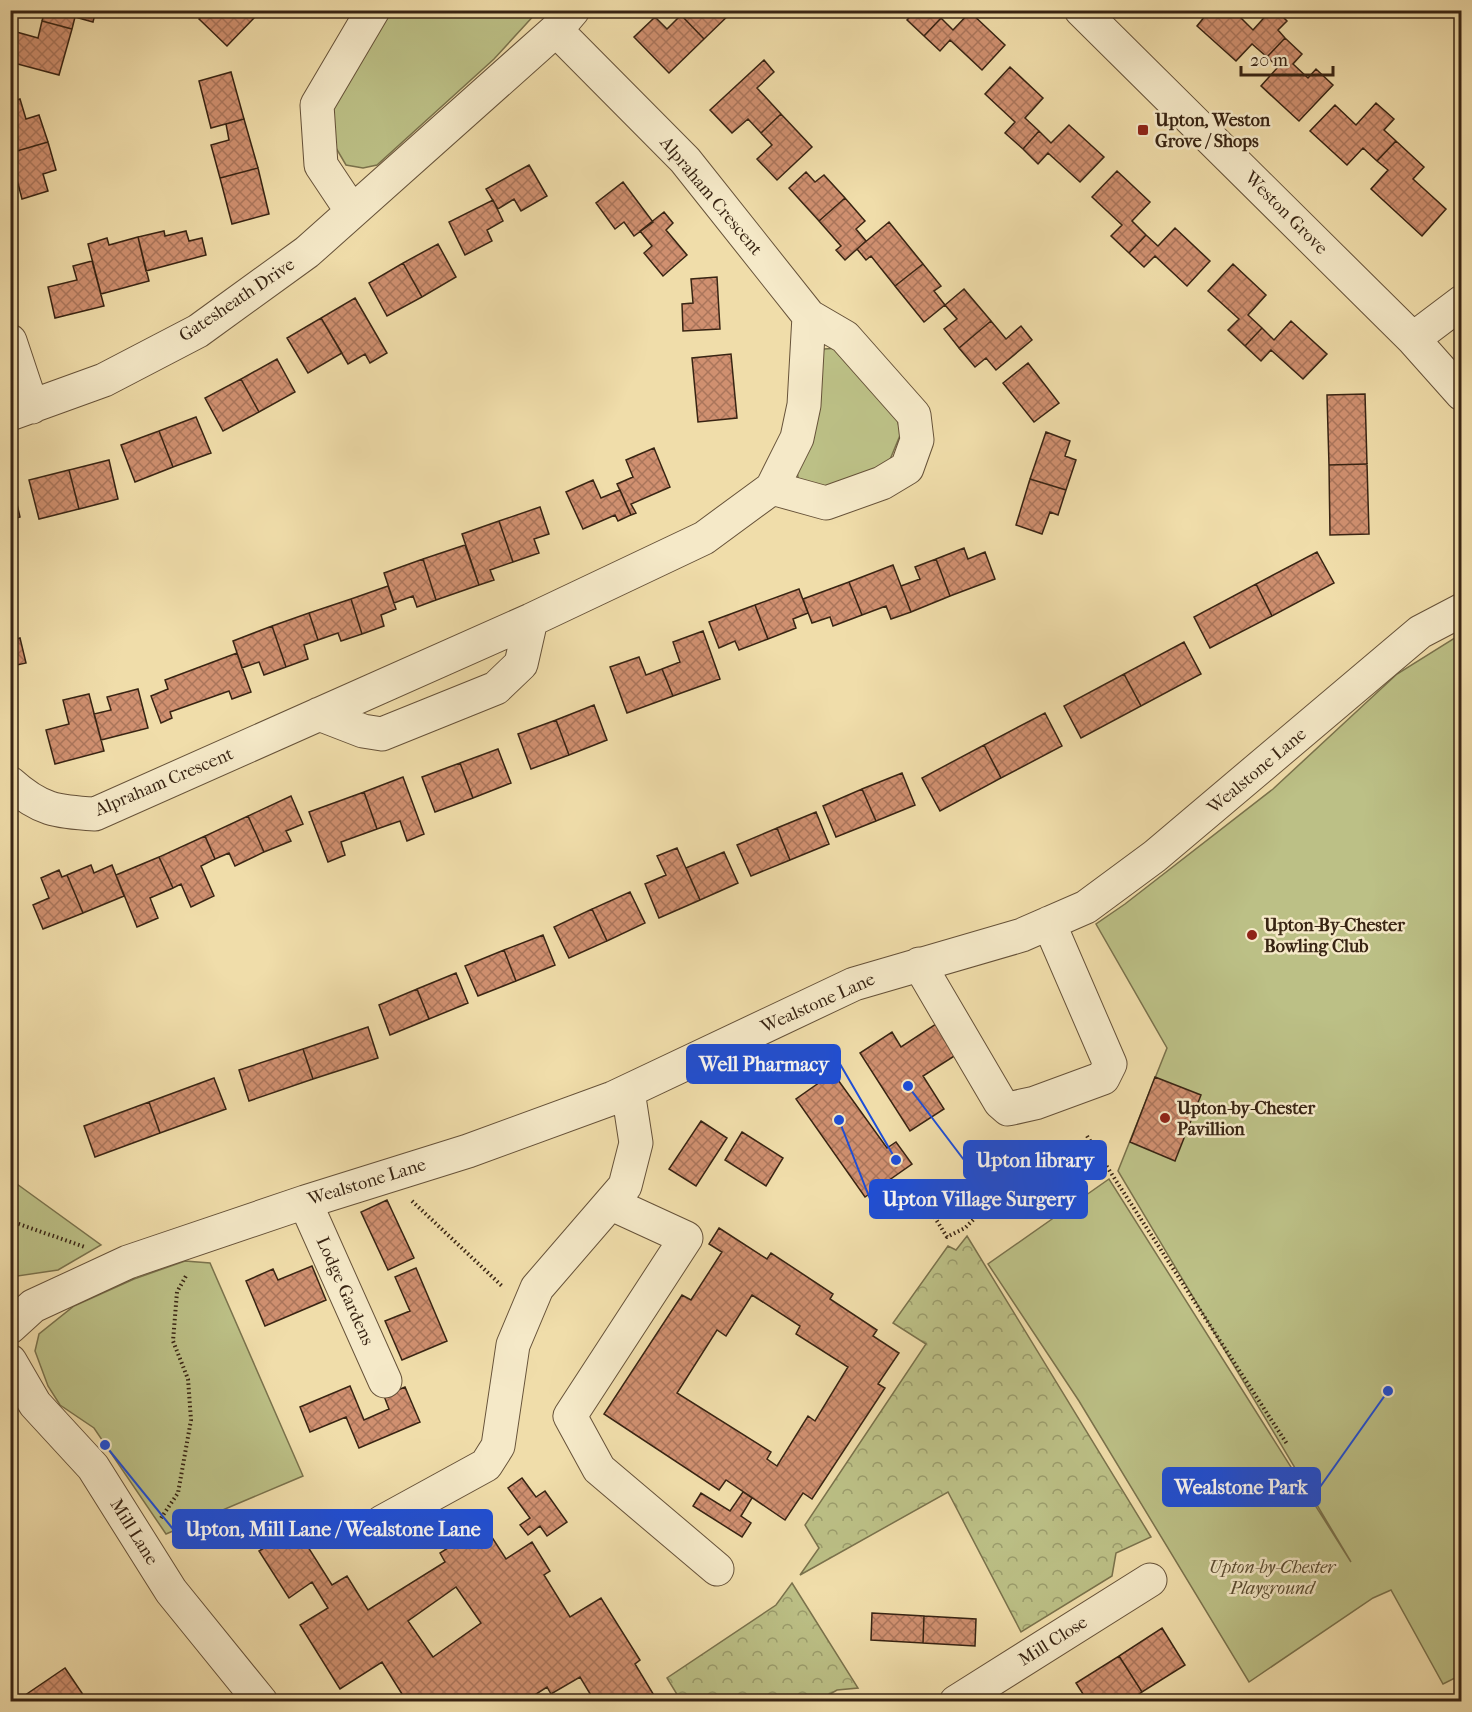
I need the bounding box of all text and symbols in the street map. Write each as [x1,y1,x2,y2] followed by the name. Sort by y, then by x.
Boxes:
[1241,39,1332,77] scale bar
[1250,50,1288,71] text: 20 m
[1154,110,1271,152] place label: Upton, Weston Grove / Shops
[1136,123,1150,137] marker: Upton, Weston Grove / Shops
[655,132,767,260] street label: Alpraham Crescent
[1240,167,1332,259] street label: Weston Grove
[175,254,299,346] street label: Gatesheath Drive
[1203,724,1311,819] street label: Wealstone Lane
[91,743,237,821] street label: Alpraham Crescent
[1263,915,1405,957] place label: Upton-By-Chester Bowling Club
[1245,928,1259,942] marker: Upton-By-Chester Bowling Club
[757,968,878,1038] street label: Wealstone Lane
[687,1045,840,1083] callout: Well Pharmacy
[698,1053,830,1076] text: Well Pharmacy
[1176,1098,1315,1140] place label: Upton-by-Chester Pavillion
[1158,1111,1172,1125] marker: Upton-by-Chester Pavillion
[964,1141,1106,1179] callout: Upton library
[975,1149,1095,1172] text: Upton library
[304,1154,429,1210] street label: Wealstone Lane
[870,1180,1087,1218] callout: Upton Village Surgery
[881,1188,1077,1211] text: Upton Village Surgery
[312,1233,378,1349] street label: Lodge Gardens
[1163,1468,1320,1506] callout: Wealstone Park
[1174,1476,1308,1499] text: Wealstone Park
[105,1495,163,1569] street label: Mill Lane
[173,1510,492,1548] callout: Upton, Mill Lane / Wealstone Lane
[184,1518,481,1541] text: Upton, Mill Lane / Wealstone Lane
[1209,1557,1337,1599] park label: Upton-by-Chester Playground
[1015,1612,1091,1670] street label: Mill Close

